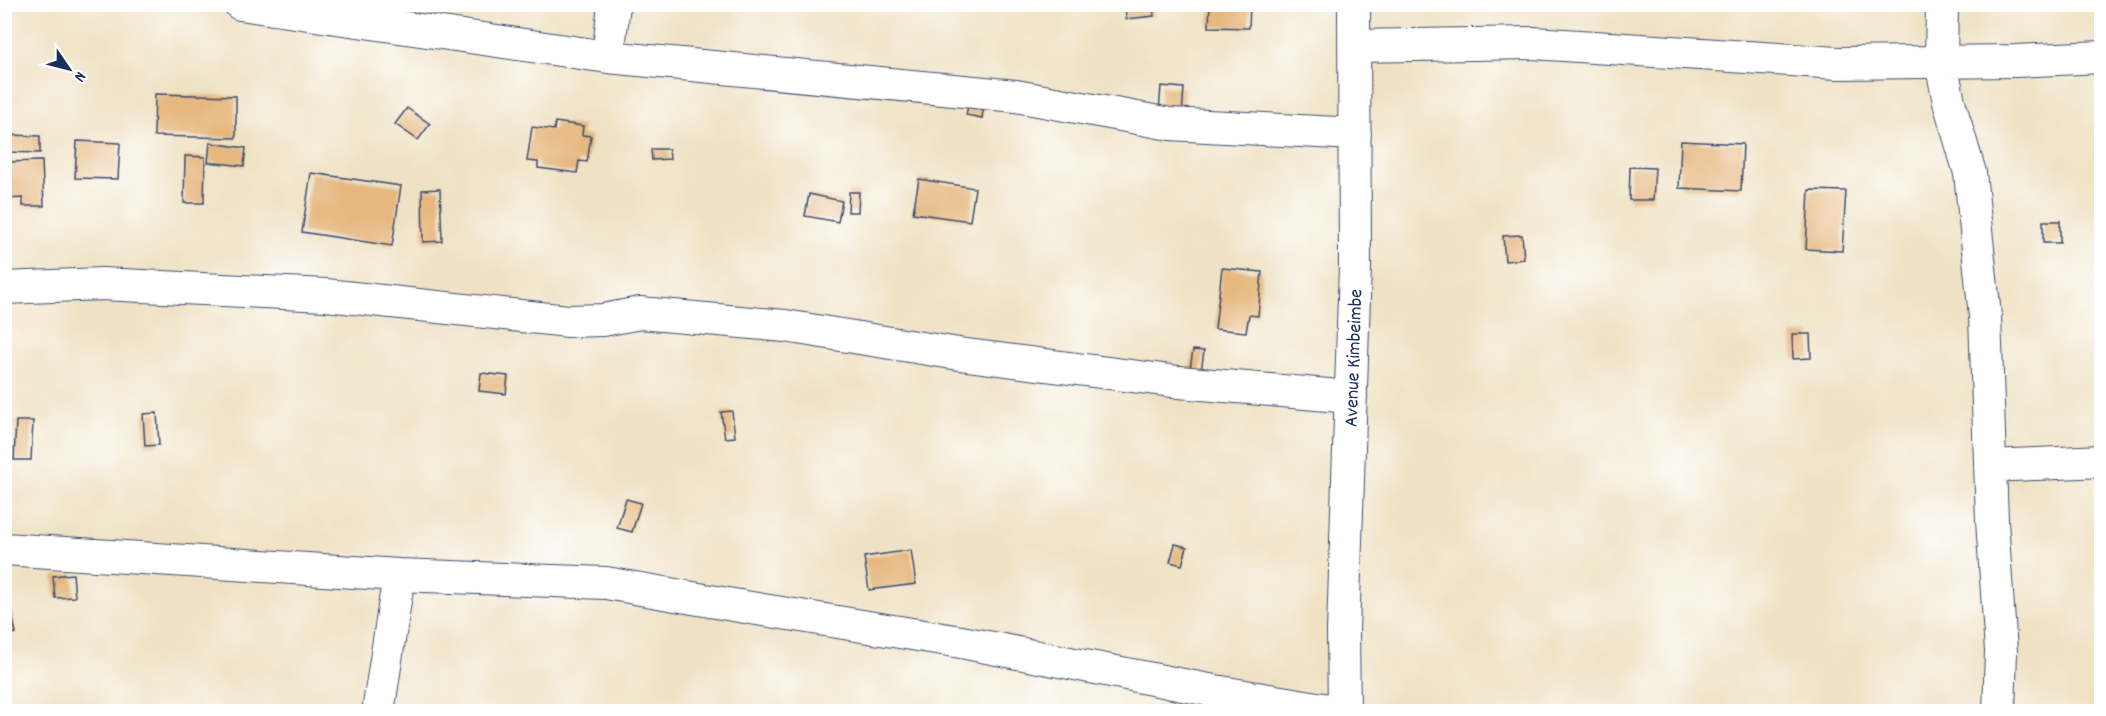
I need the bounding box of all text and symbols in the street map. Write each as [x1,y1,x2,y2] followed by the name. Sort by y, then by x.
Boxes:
[39,39,99,99] north arrow
[67,66,91,86] text: N
[1339,288,1371,428] street label: Avenue Kimbeimbe

